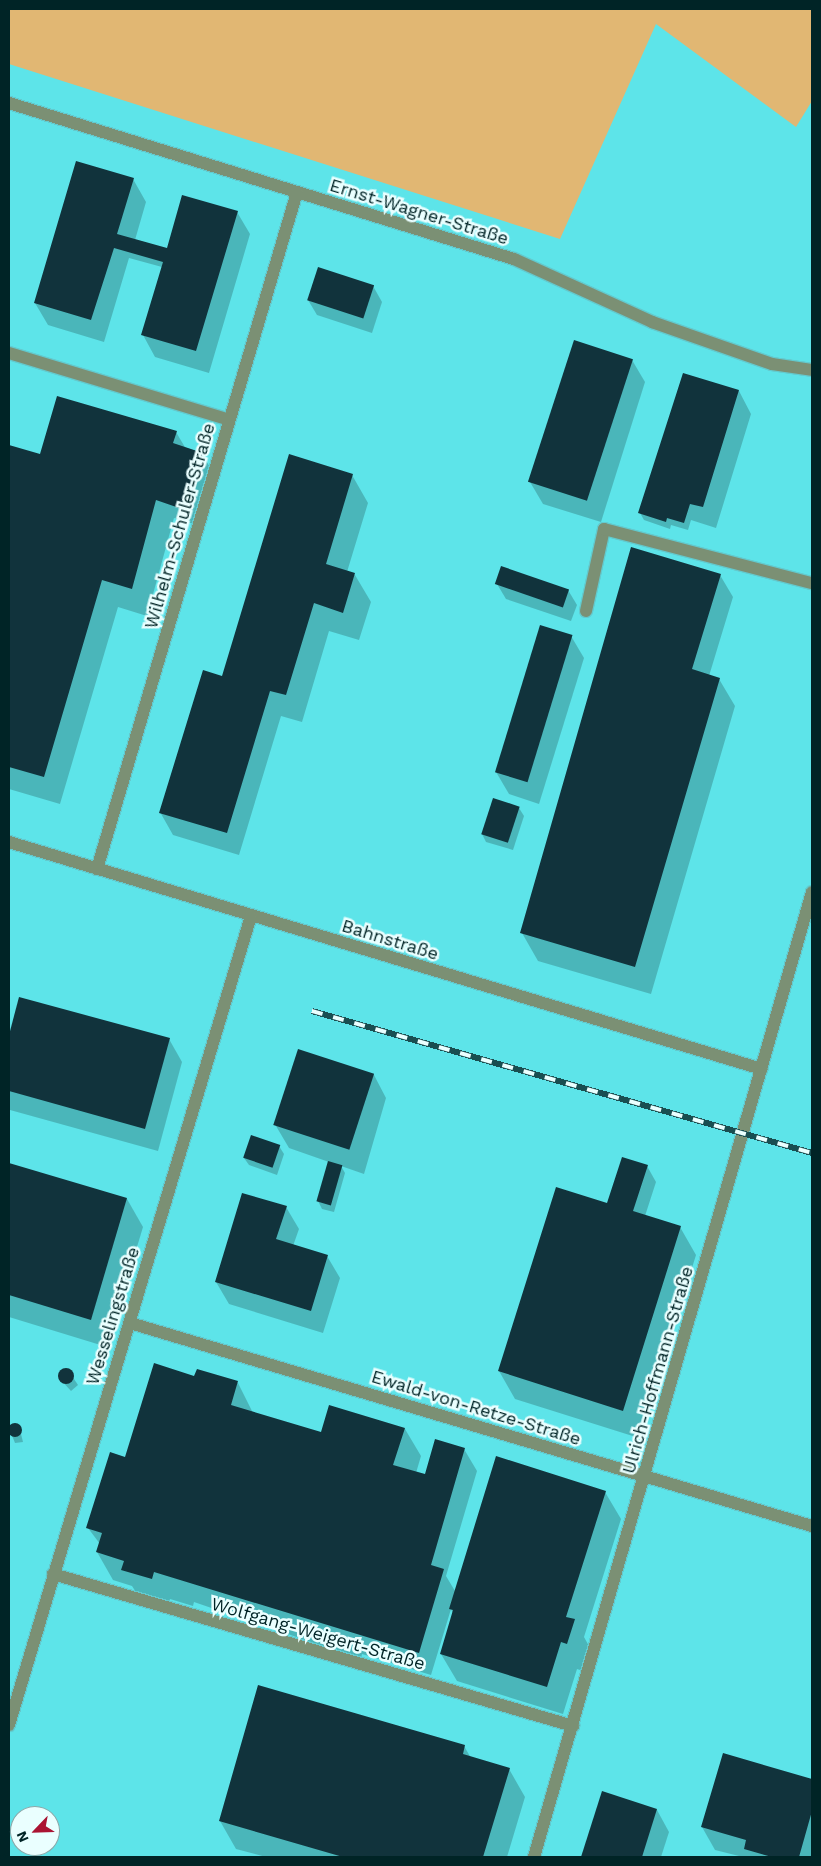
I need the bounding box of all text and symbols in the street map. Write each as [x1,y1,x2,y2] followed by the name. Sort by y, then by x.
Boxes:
[327,175,511,249] street label: Ernst-Wagner-Straße
[140,421,220,631] street label: Wilhelm-Schuler-Straße
[339,915,441,965] street label: Bahnstraße
[82,1244,144,1388] street label: Wesselingstraße
[618,1264,698,1476] street label: Ulrich-Hoffmann-Straße
[369,1366,583,1450] street label: Ewald-von-Retze-Straße
[209,1593,427,1675] street label: Wolfgang-Weigert-Straße
[10,1806,60,1856] north arrow
[13,1829,32,1845] text: N

